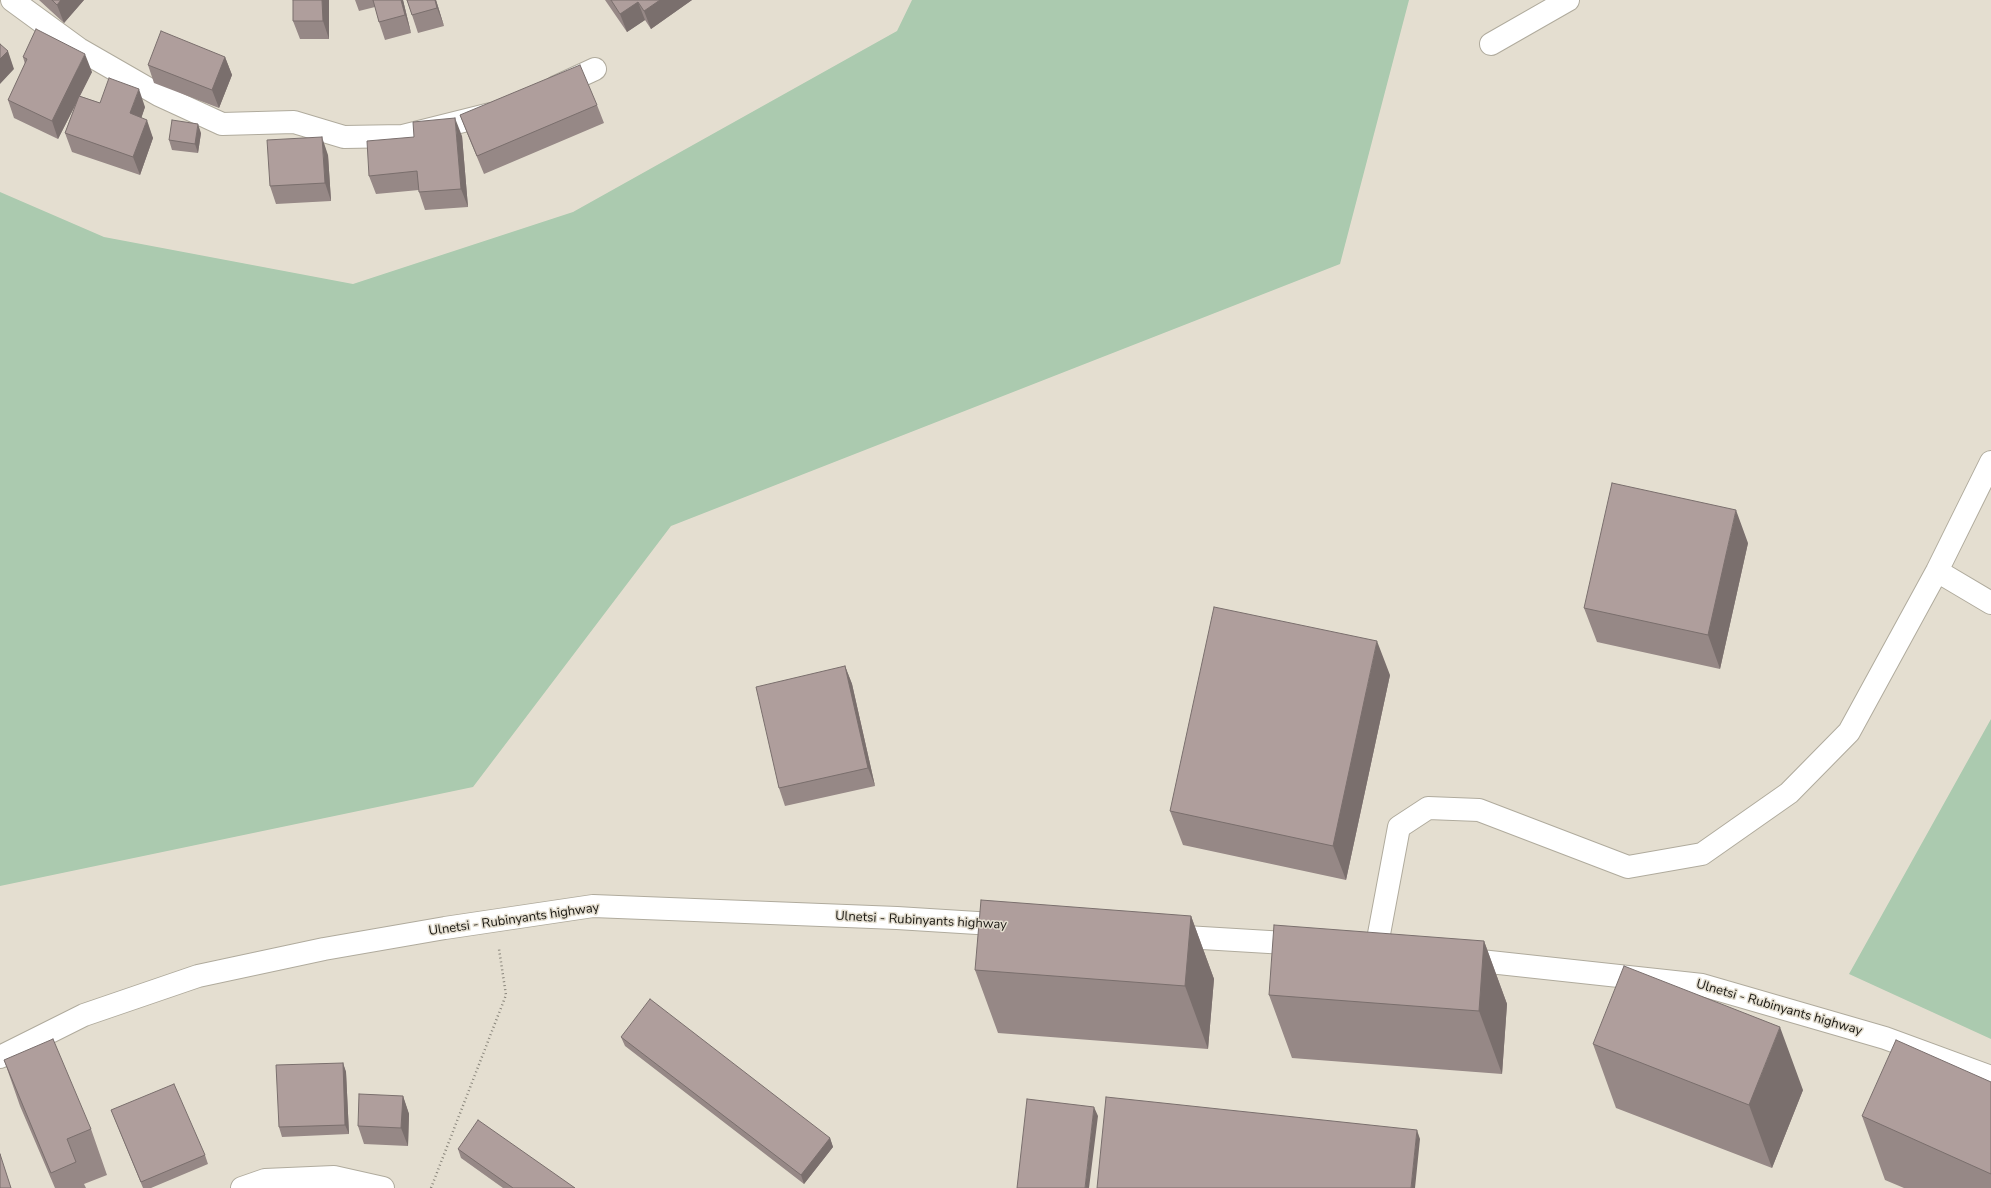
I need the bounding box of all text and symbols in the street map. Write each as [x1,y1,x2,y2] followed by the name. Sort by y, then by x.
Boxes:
[428,900,600,940] street label: Ulnetsi - Rubinyants highway
[835,909,1007,933] street label: Ulnetsi - Rubinyants highway
[1694,977,1864,1039] street label: Ulnetsi - Rubinyants highway

